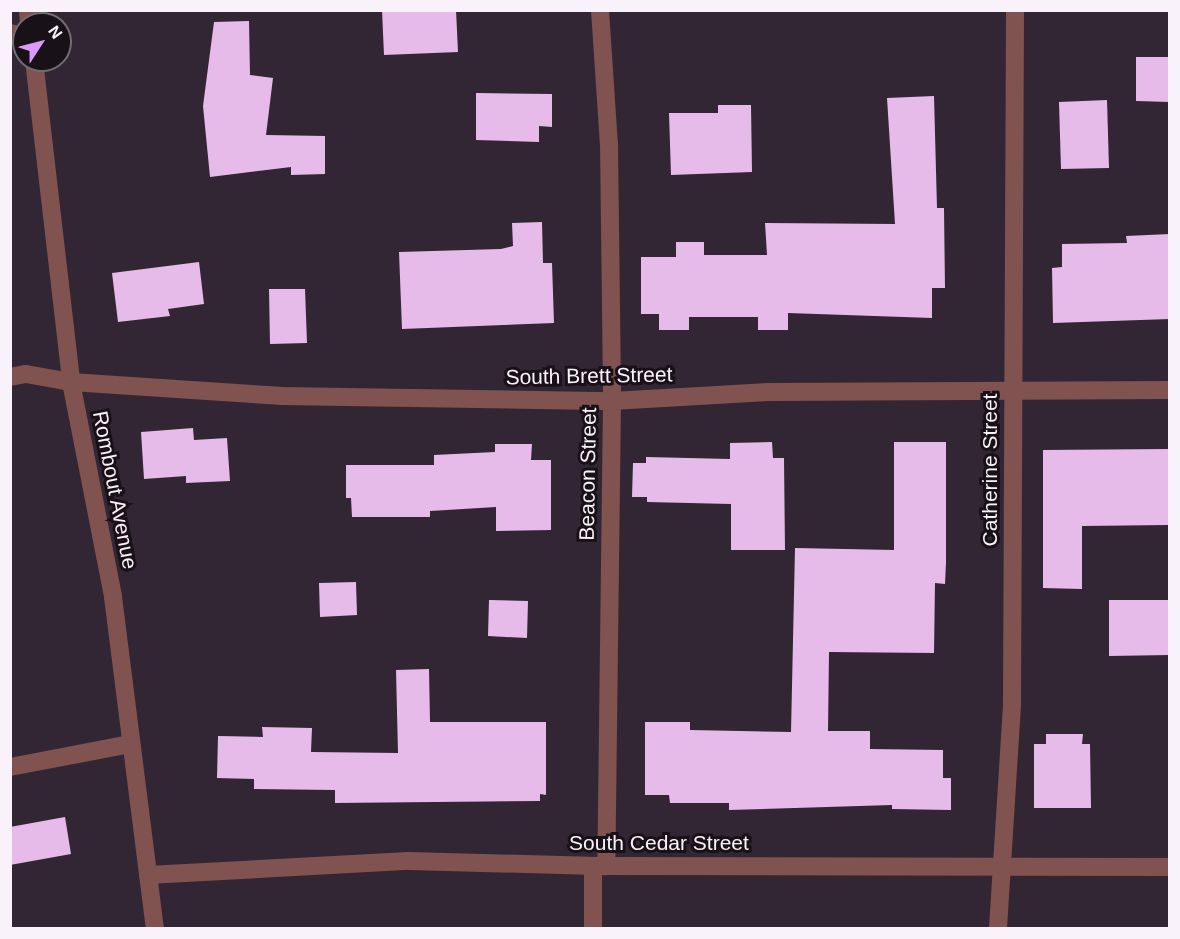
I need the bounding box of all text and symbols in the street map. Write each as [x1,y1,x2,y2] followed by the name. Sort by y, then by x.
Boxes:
[12,12,72,72] north arrow
[45,23,66,42] text: N
[505,362,673,390] street label: South Brett Street
[977,394,1003,546] street label: Catherine Street
[574,407,602,541] street label: Beacon Street
[87,408,143,572] street label: Rombout Avenue
[569,830,749,856] street label: South Cedar Street

